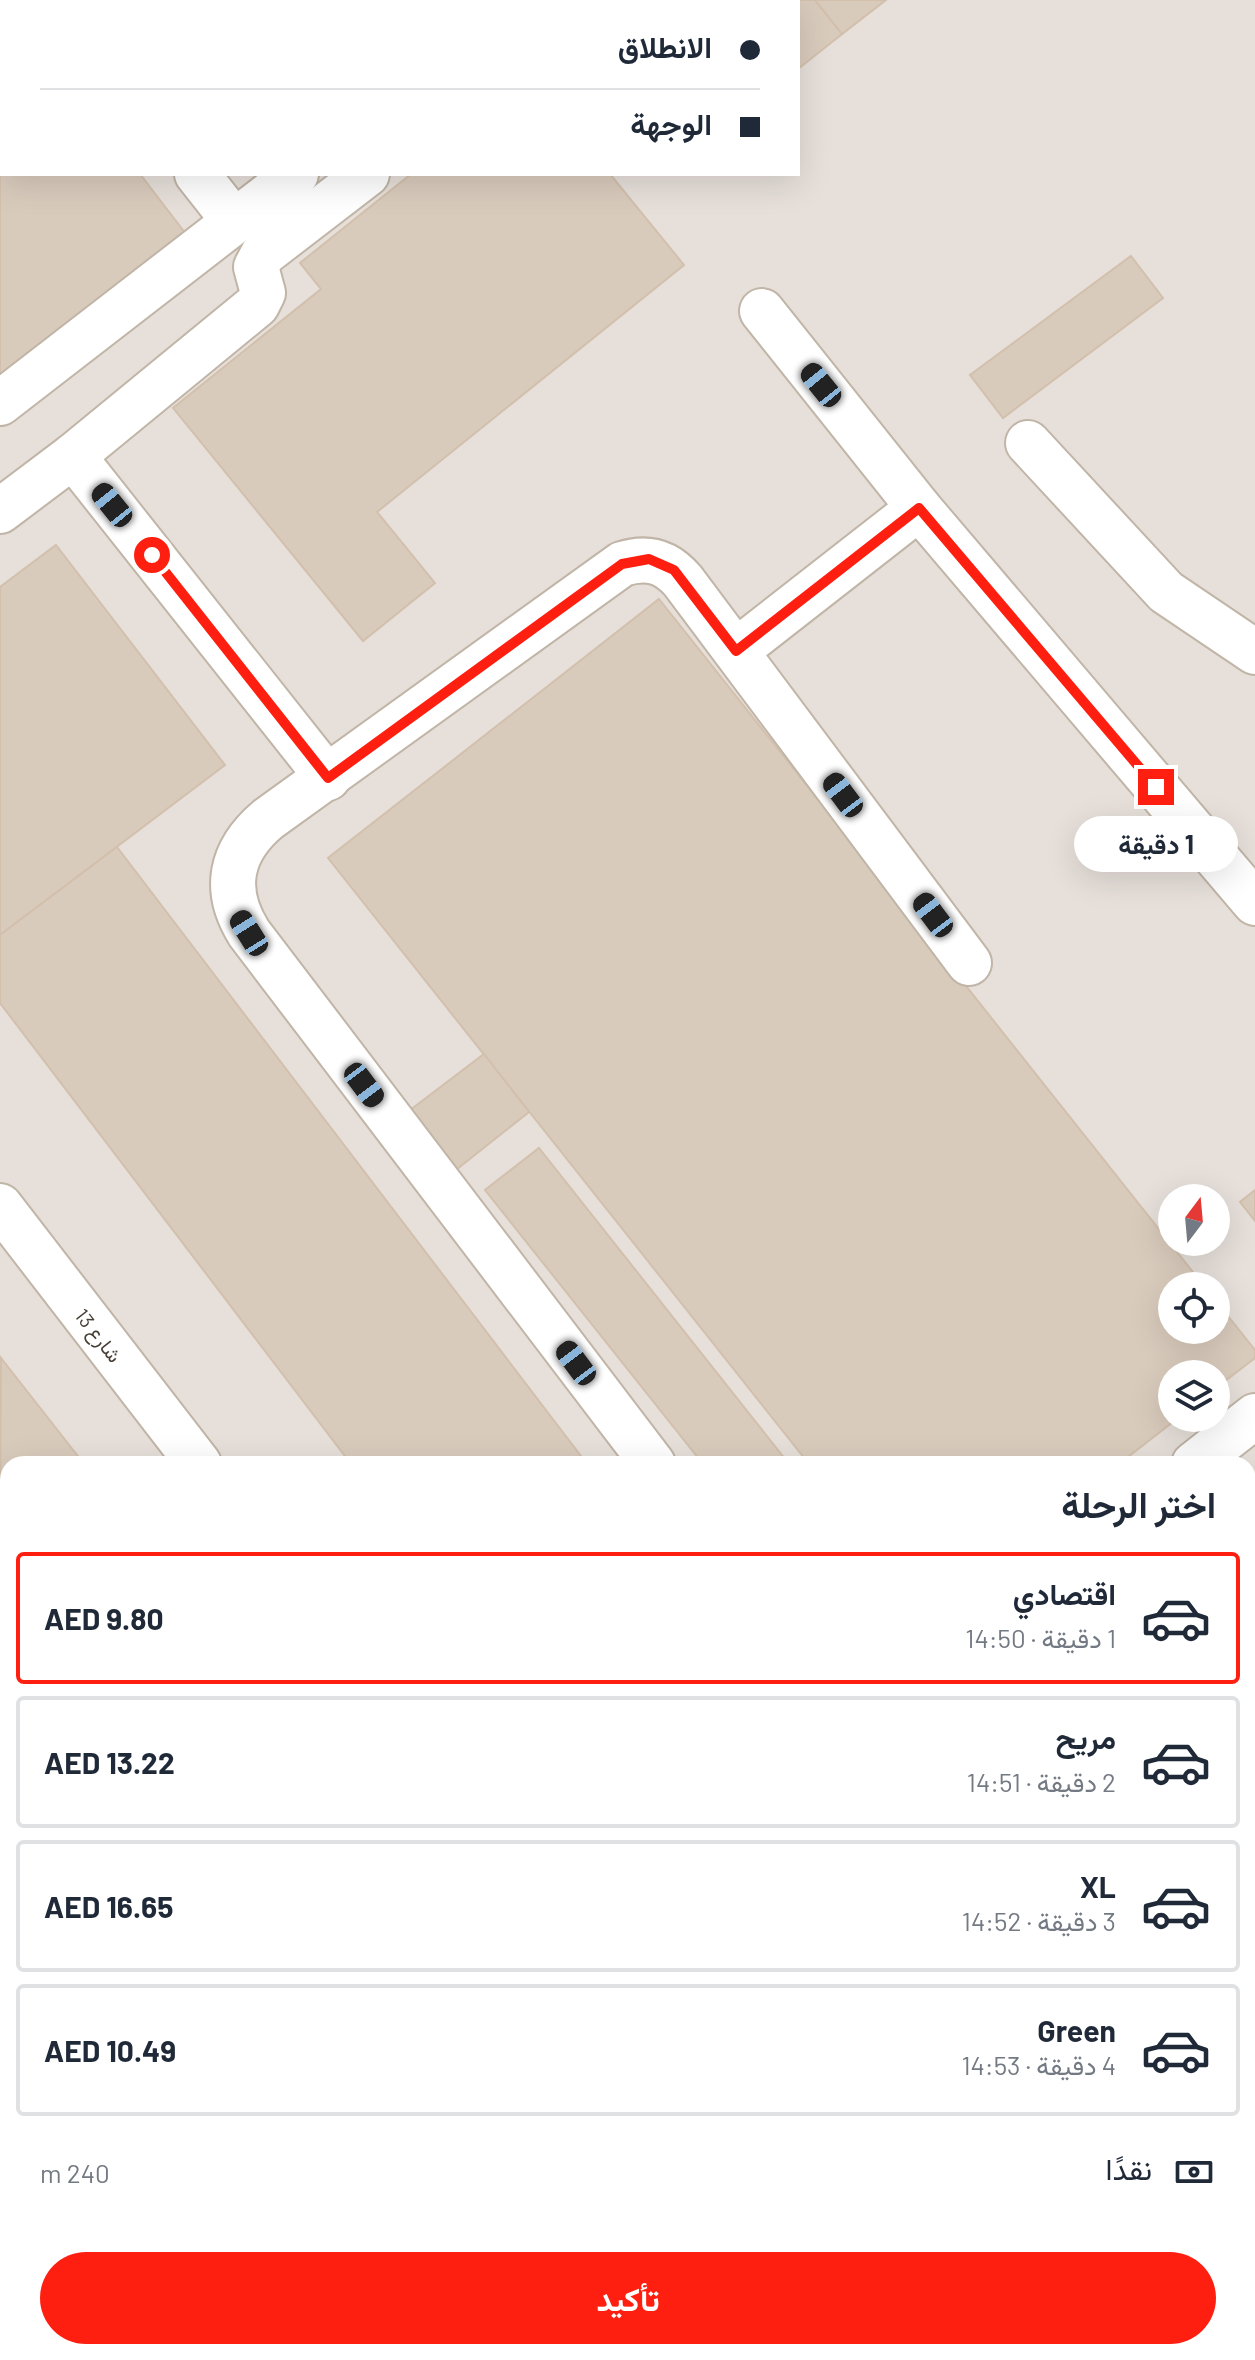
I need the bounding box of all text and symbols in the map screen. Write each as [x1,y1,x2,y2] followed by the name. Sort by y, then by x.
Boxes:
[618,28,712,64] text: الانطلاق
[630,105,712,141] text: الوجهة
[797,359,845,411] car
[88,479,136,531] car
[134,537,170,573] route start
[819,769,867,821] car
[1138,769,1174,805] route end
[1074,815,1238,871] callout: 1 دقيقة
[1118,828,1194,859] text: 1 دقيقة
[909,889,957,941] car
[226,906,272,960] car
[340,1059,388,1111] car
[1158,1184,1230,1256] north arrow
[1158,1184,1230,1432] map controls
[1158,1272,1230,1344] button: locate
[68,1303,127,1368] street label: شارع 13
[552,1337,600,1389] car
[1158,1360,1230,1432] button: layers
[1061,1482,1216,1525] text: اختر الرحلة
[1013,1575,1116,1611] text: اقتصادي
[1140,1582,1212,1654] icon: car
[44,1600,164,1636] text: AED 9.80
[965,1622,1116,1653] text: 1 دقيقة · 14:50
[1056,1719,1116,1755] text: مريح
[1140,1726,1212,1798] icon: car
[44,1744,175,1780] text: AED 13.22
[967,1766,1116,1797] text: 2 دقيقة · 14:51
[1080,1868,1116,1904] text: XL
[1140,1870,1212,1942] icon: car
[44,1888,173,1924] text: AED 16.65
[962,1905,1116,1936] text: 3 دقيقة · 14:52
[1037,2012,1116,2048] text: Green
[1140,2014,1212,2086] icon: car
[44,2032,176,2068] text: AED 10.49
[961,2049,1116,2080] text: 4 دقيقة · 14:53
[1106,2150,1152,2186] text: نقدًا
[1172,2150,1216,2194] icon: cash
[40,2157,110,2188] text: 240 m
[40,2252,1216,2344] button: تأكيد

